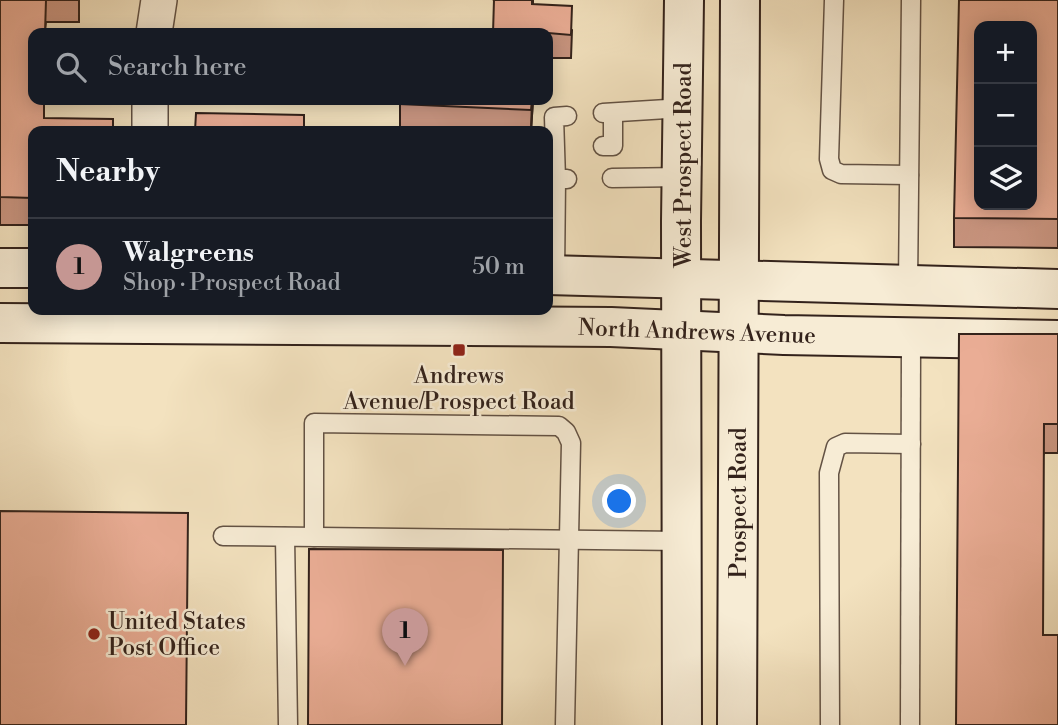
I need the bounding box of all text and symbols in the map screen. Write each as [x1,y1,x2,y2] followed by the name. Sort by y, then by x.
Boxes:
[974,21,1037,210] map controls
[974,21,1037,84] button: +
[28,28,553,105] search box
[52,48,90,86] icon: search
[108,51,247,83] text: Search here
[670,62,698,269] street label: West Prospect Road
[974,84,1037,147] button: −
[974,147,1037,210] button: layers
[56,153,160,191] text: Nearby
[123,237,254,269] text: Walgreens
[73,253,85,281] text: 1
[472,253,525,281] text: 50 m
[123,269,341,297] text: Shop · Prospect Road
[578,314,816,350] street label: North Andrews Avenue
[451,342,467,358] marker: Andrews Avenue/Prospect Road
[342,362,575,416] place label: Andrews Avenue/Prospect Road
[725,427,753,579] street label: Prospect Road
[602,484,636,518] your location
[108,608,246,662] place label: United States Post Office
[382,608,428,666] pin: 1
[86,626,102,642] marker: United States Post Office

